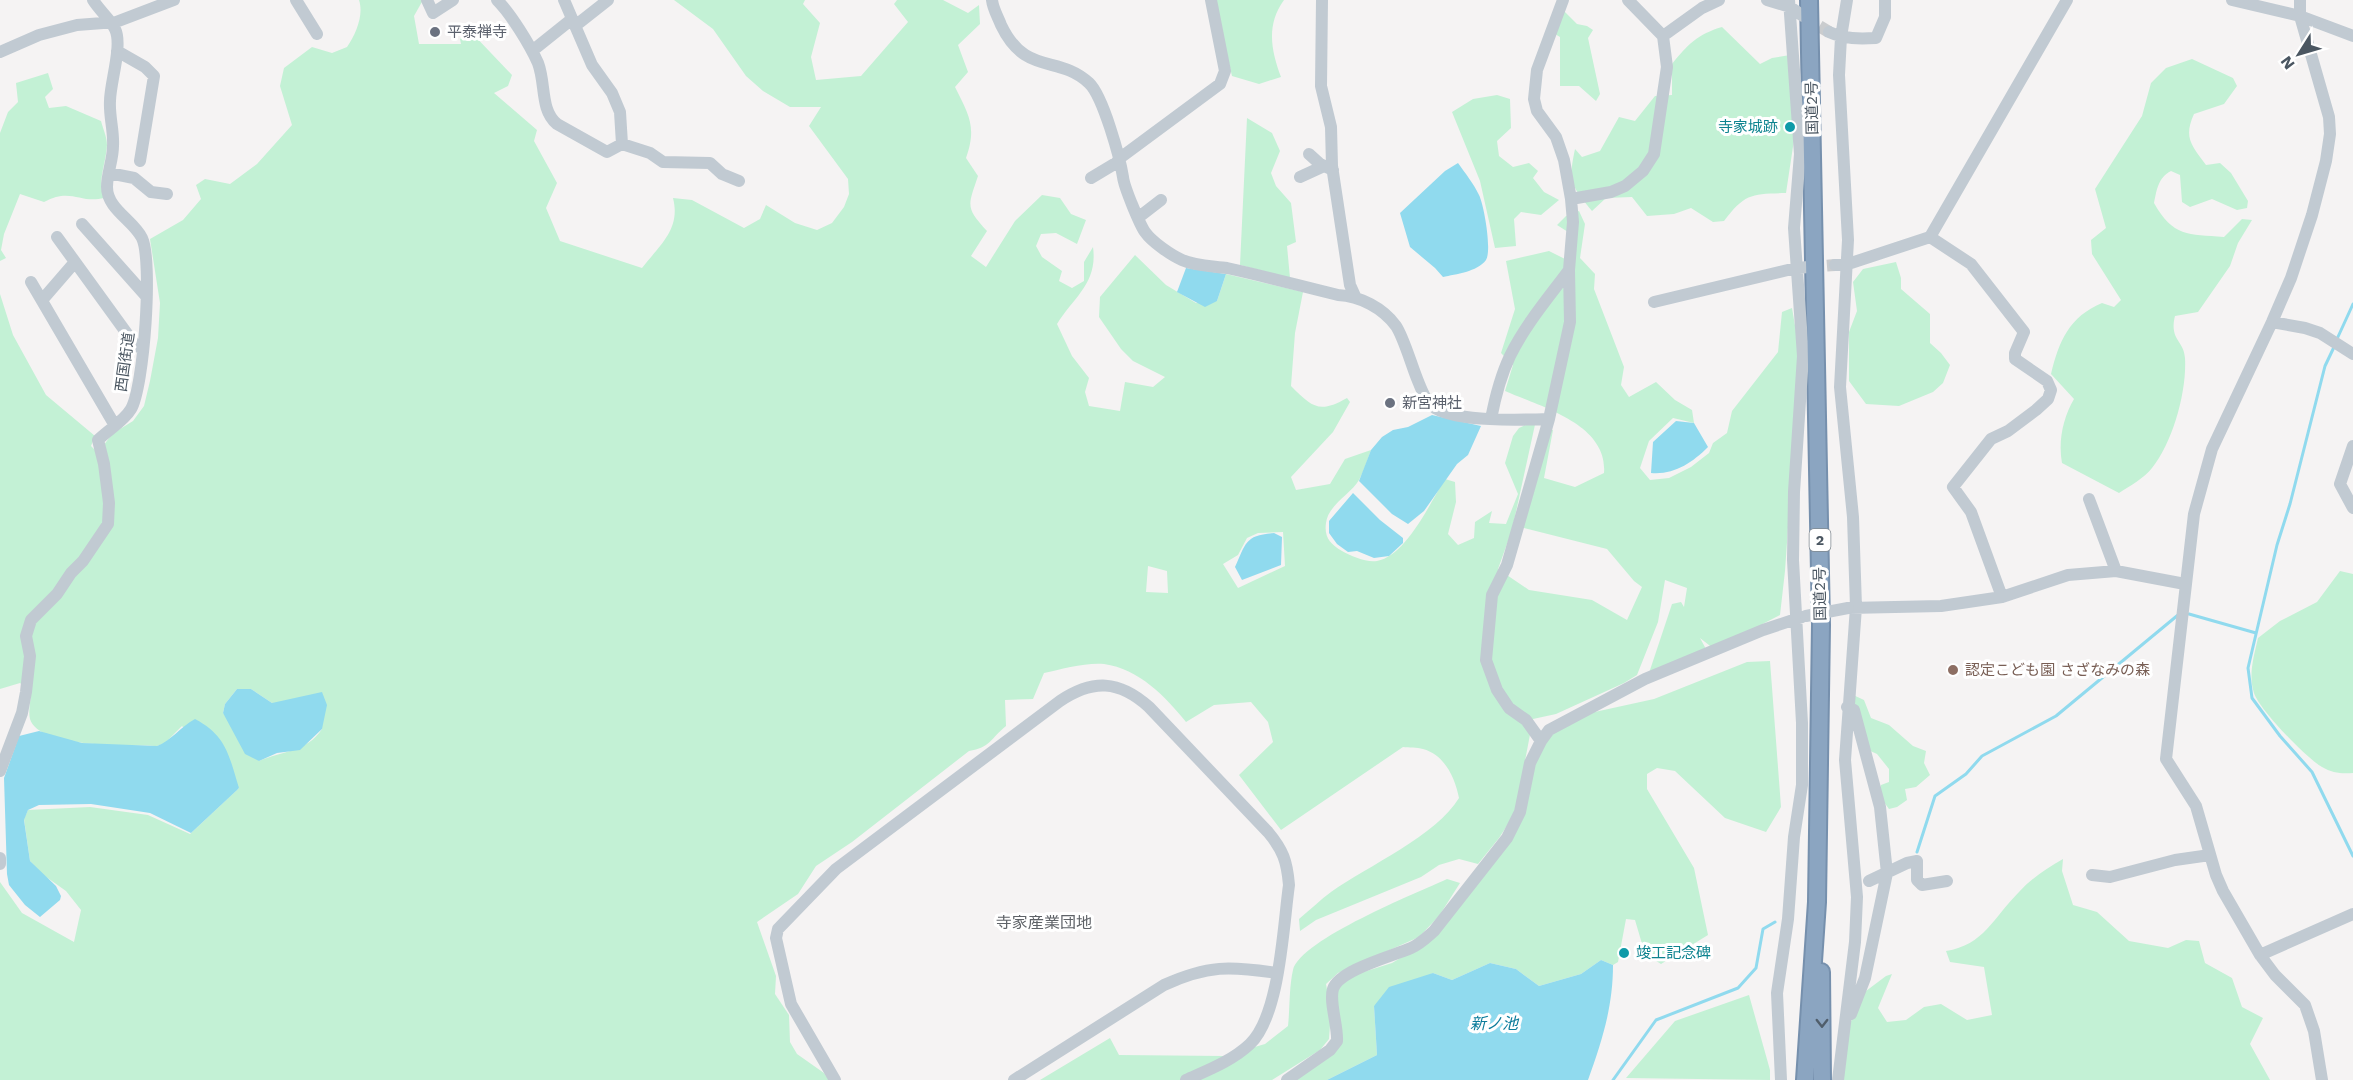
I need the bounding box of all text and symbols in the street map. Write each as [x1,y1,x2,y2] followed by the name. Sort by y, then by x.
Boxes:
[447,23,507,41] place label: 平泰禅寺
[2269,24,2329,84] north arrow
[428,25,442,39] marker: 平泰禅寺
[2276,52,2299,73] text: N
[1803,81,1821,135] street label: 国道2号
[1718,118,1778,136] place label: 寺家城跡
[1783,120,1797,134] marker: 寺家城跡
[112,331,138,393] street label: 西国街道
[1402,394,1462,412] place label: 新宮神社
[1383,396,1397,410] marker: 新宮神社
[1810,529,1830,551] road number: 2
[1811,567,1829,621] street label: 国道2号
[1965,661,2150,679] place label: 認定こども園 さざなみの森
[1946,663,1960,677] marker: 認定こども園 さざなみの森
[996,913,1092,932] district label: 寺家産業団地
[1636,944,1711,962] place label: 竣工記念碑
[1617,946,1631,960] marker: 竣工記念碑
[1470,1014,1520,1033] water label: 新ノ池
[1816,1019,1828,1028] one-way arrow

